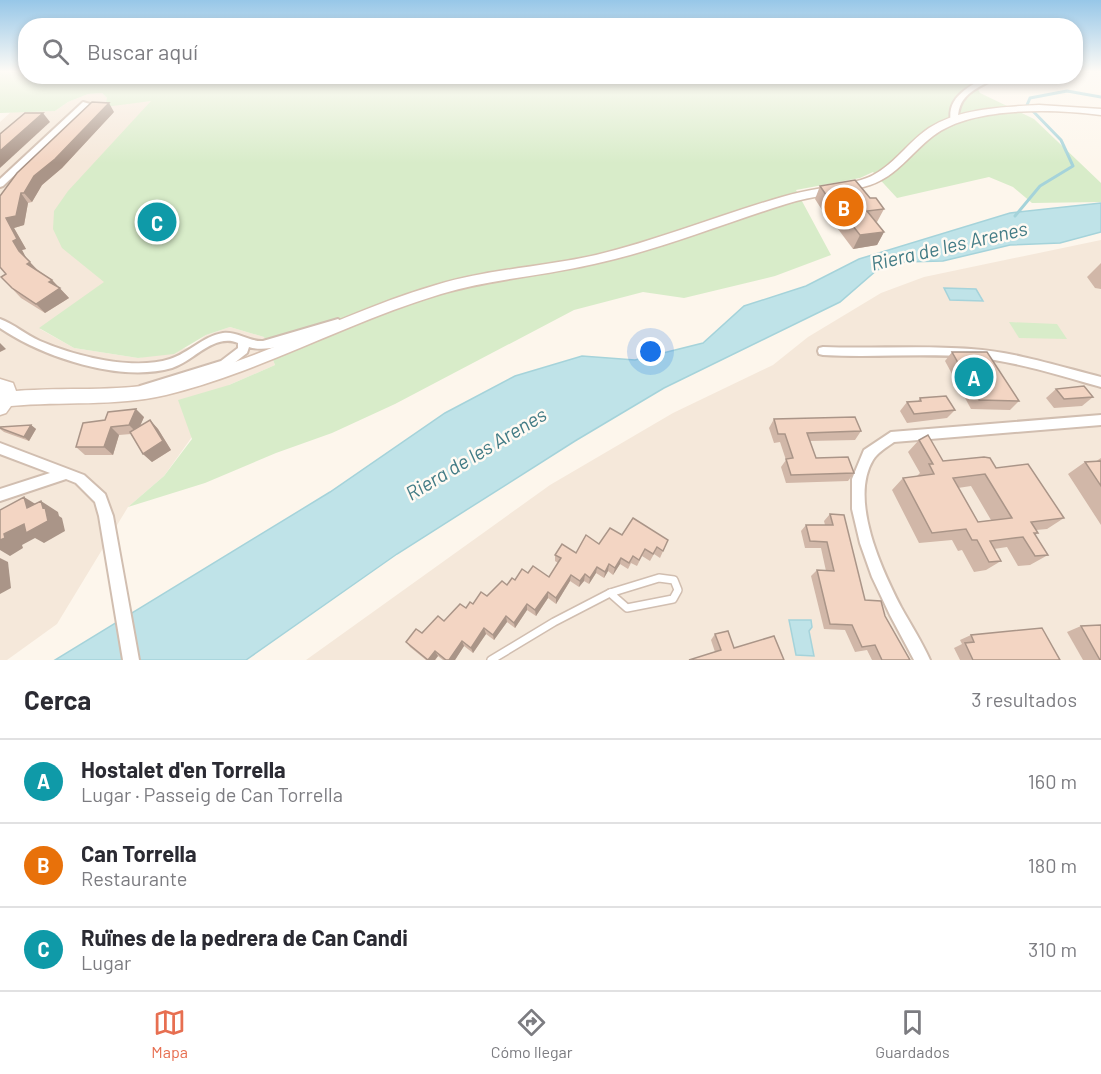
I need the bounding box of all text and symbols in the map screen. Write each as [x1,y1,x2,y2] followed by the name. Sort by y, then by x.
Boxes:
[18,18,1083,84] search box
[39,35,72,68] icon: search
[87,38,198,64] text: Buscar aquí
[824,184,864,230] pin: B
[138,200,176,244] pin: C
[868,215,1029,275] water label: Riera de les Arenes
[636,337,665,366] your location
[954,354,994,400] pin: A
[401,402,550,505] water label: Riera de les Arenes
[24,684,91,715] text: Cerca
[971,687,1077,711] text: 3 resultados
[81,756,286,782] text: Hostalet d'en Torrella
[37,769,50,793] text: A
[1028,769,1077,793] text: 160 m
[81,782,343,806] text: Lugar · Passeig de Can Torrella
[81,840,197,866] text: Can Torrella
[37,853,50,877] text: B
[1028,853,1077,877] text: 180 m
[81,866,187,890] text: Restaurante
[81,924,408,950] text: Ruïnes de la pedrera de Can Candi
[37,937,50,961] text: C
[1028,937,1077,961] text: 310 m
[81,950,131,974] text: Lugar
[151,1006,188,1061] tab: Mapa
[491,1006,572,1061] tab: Cómo llegar
[875,1006,950,1061] tab: Guardados

